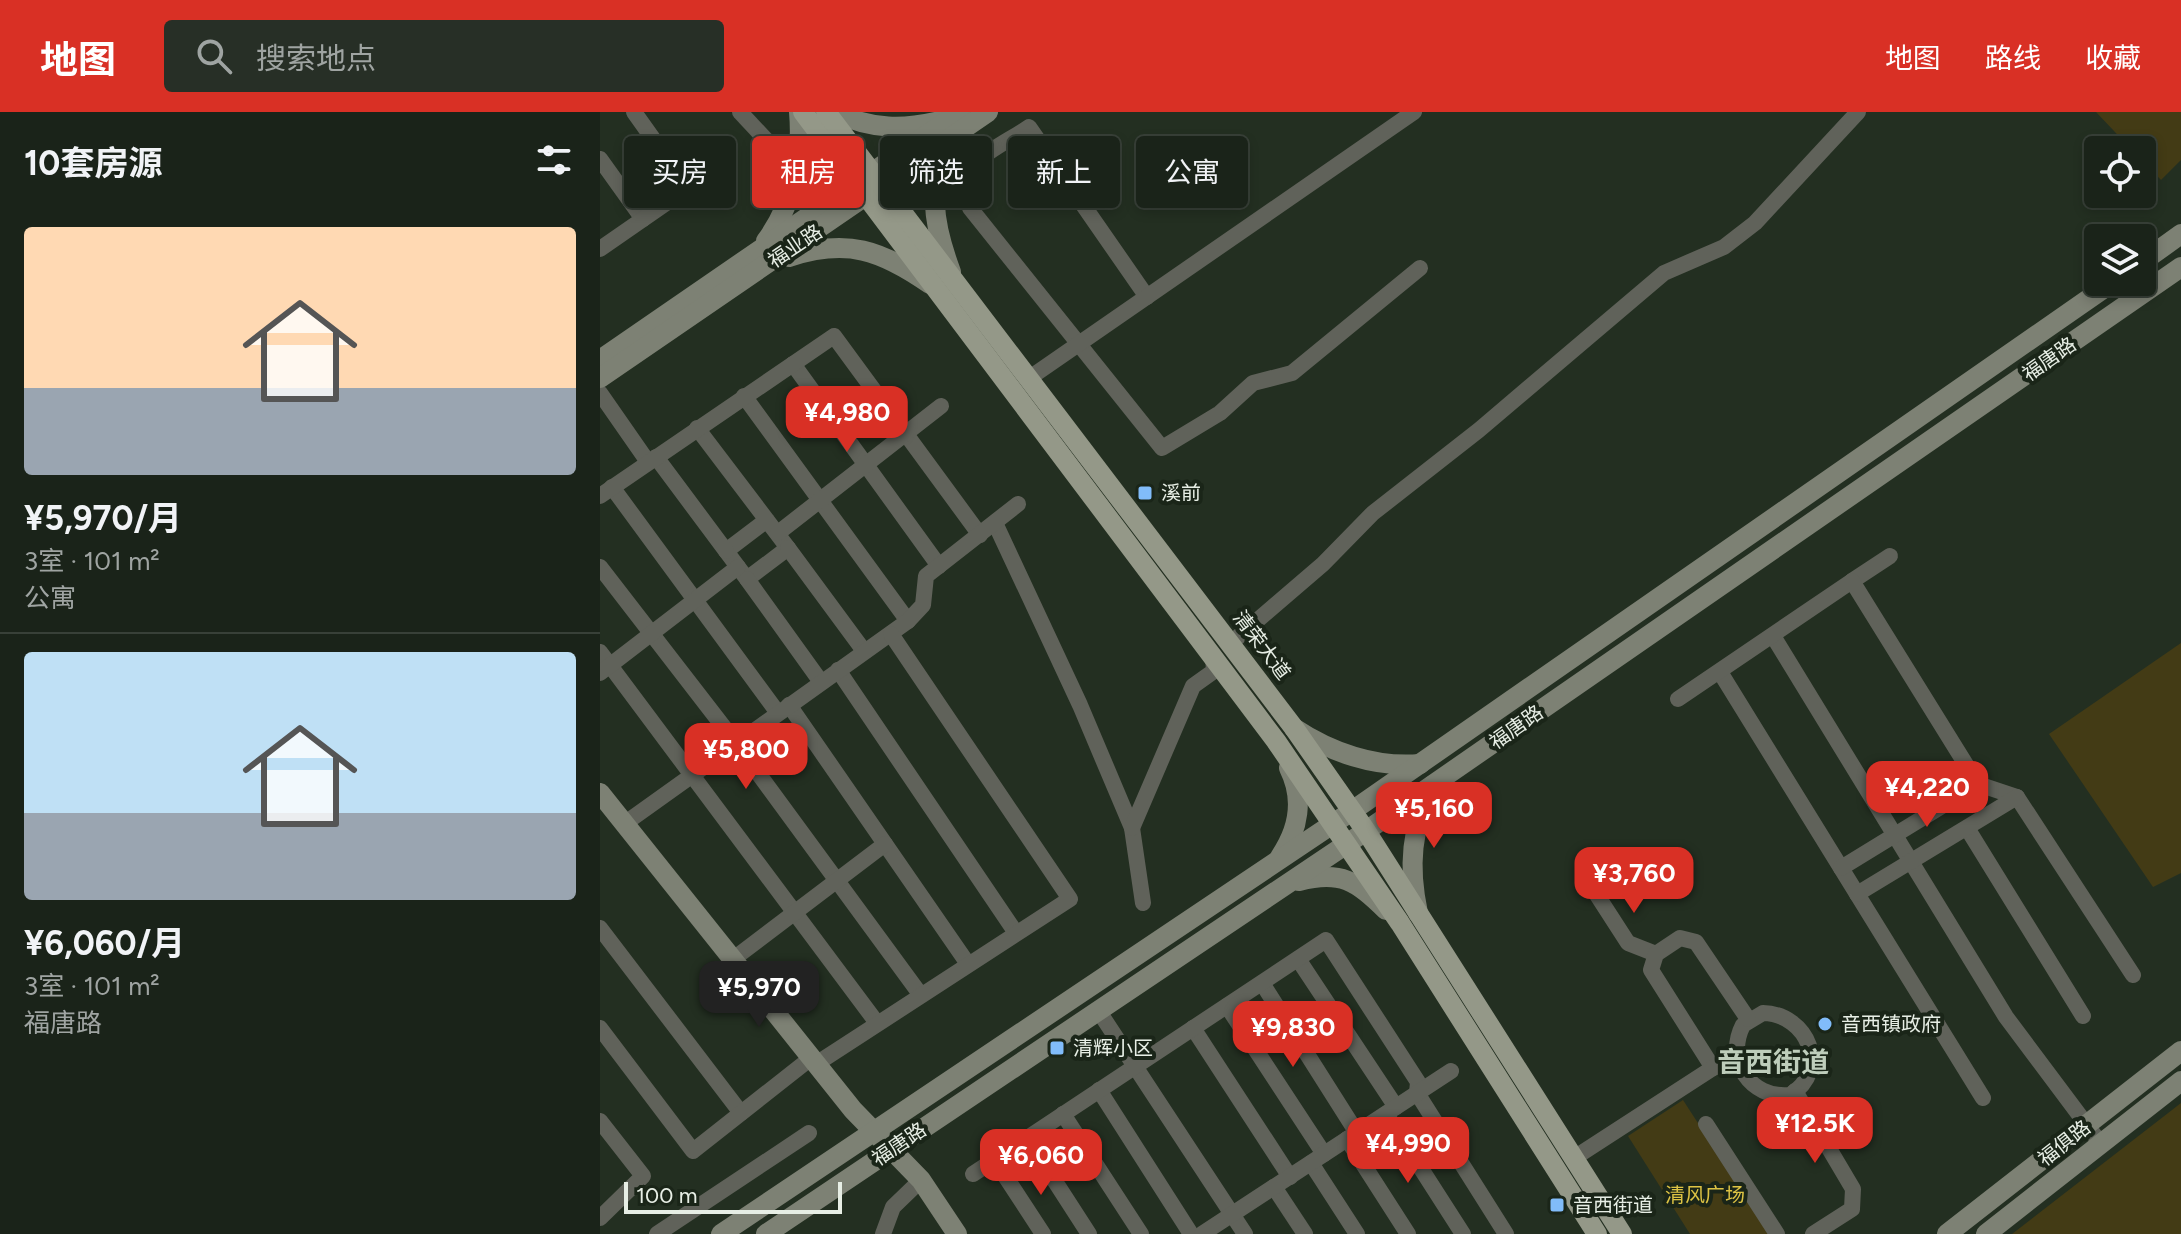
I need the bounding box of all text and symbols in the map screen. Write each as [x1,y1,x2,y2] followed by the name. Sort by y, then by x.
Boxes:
[164,20,724,92] search box
[192,34,236,78] icon: search
[40,37,116,83] text: 地图
[256,40,376,77] text: 搜索地点
[1885,41,1941,75] text: 地图
[1985,41,2041,75] text: 路线
[2085,41,2141,75] text: 收藏
[624,136,736,208] chip: 买房
[752,136,864,208] chip: 租房
[880,136,992,208] chip: 筛选
[1008,136,1120,208] chip: 新上
[1136,136,1248,208] chip: 公寓
[2084,136,2156,296] map controls
[2084,136,2156,208] button: locate
[532,138,576,182] icon: filters
[24,143,162,184] text: 10套房源
[763,219,827,273] street label: 福业路
[2084,224,2156,296] button: layers
[228,279,372,423] icon: home
[2018,332,2080,386] street label: 福唐路
[782,386,912,454] pin: ¥4,980
[804,396,890,428] text: ¥4,980
[1161,481,1201,505] place label: 溪前
[1136,484,1154,502] marker: 溪前
[24,498,182,539] text: ¥5,970/月
[24,545,160,577] text: 3室 · 101 m²
[24,582,76,614] text: 公寓
[1228,606,1296,684] street label: 清荣大道
[1485,700,1547,754] street label: 福唐路
[228,704,372,848] icon: home
[681,723,811,791] pin: ¥5,800
[703,733,789,765] text: ¥5,800
[1862,761,1992,829] pin: ¥4,220
[1884,771,1970,803] text: ¥4,220
[1369,782,1499,850] pin: ¥5,160
[1394,792,1474,824] text: ¥5,160
[1569,847,1699,915] pin: ¥3,760
[1592,857,1676,889] text: ¥3,760
[24,923,185,964] text: ¥6,060/月
[694,961,824,1029] pin: ¥5,970
[24,970,160,1002] text: 3室 · 101 m²
[717,971,801,1003] text: ¥5,970
[1228,1001,1358,1069] pin: ¥9,830
[24,1007,102,1039] text: 福唐路
[1251,1011,1335,1043] text: ¥9,830
[1841,1012,1941,1036] place label: 音西镇政府
[1816,1015,1834,1033] marker: 音西镇政府
[1073,1036,1153,1060] place label: 清辉小区
[1048,1039,1066,1057] marker: 清辉小区
[1717,1045,1829,1079] district label: 音西街道
[1750,1097,1880,1165] pin: ¥12.5K
[1775,1107,1855,1139] text: ¥12.5K
[2033,1115,2095,1171] street label: 福俱路
[867,1117,931,1171] street label: 福唐路
[1343,1117,1473,1185] pin: ¥4,990
[1365,1127,1451,1159] text: ¥4,990
[976,1129,1106,1197] pin: ¥6,060
[998,1139,1084,1171] text: ¥6,060
[624,1178,842,1214] scale bar
[636,1182,697,1209] text: 100 m
[1665,1183,1745,1207] park label: 清风广场
[1573,1193,1653,1217] place label: 音西街道
[1548,1196,1566,1214] marker: 音西街道

